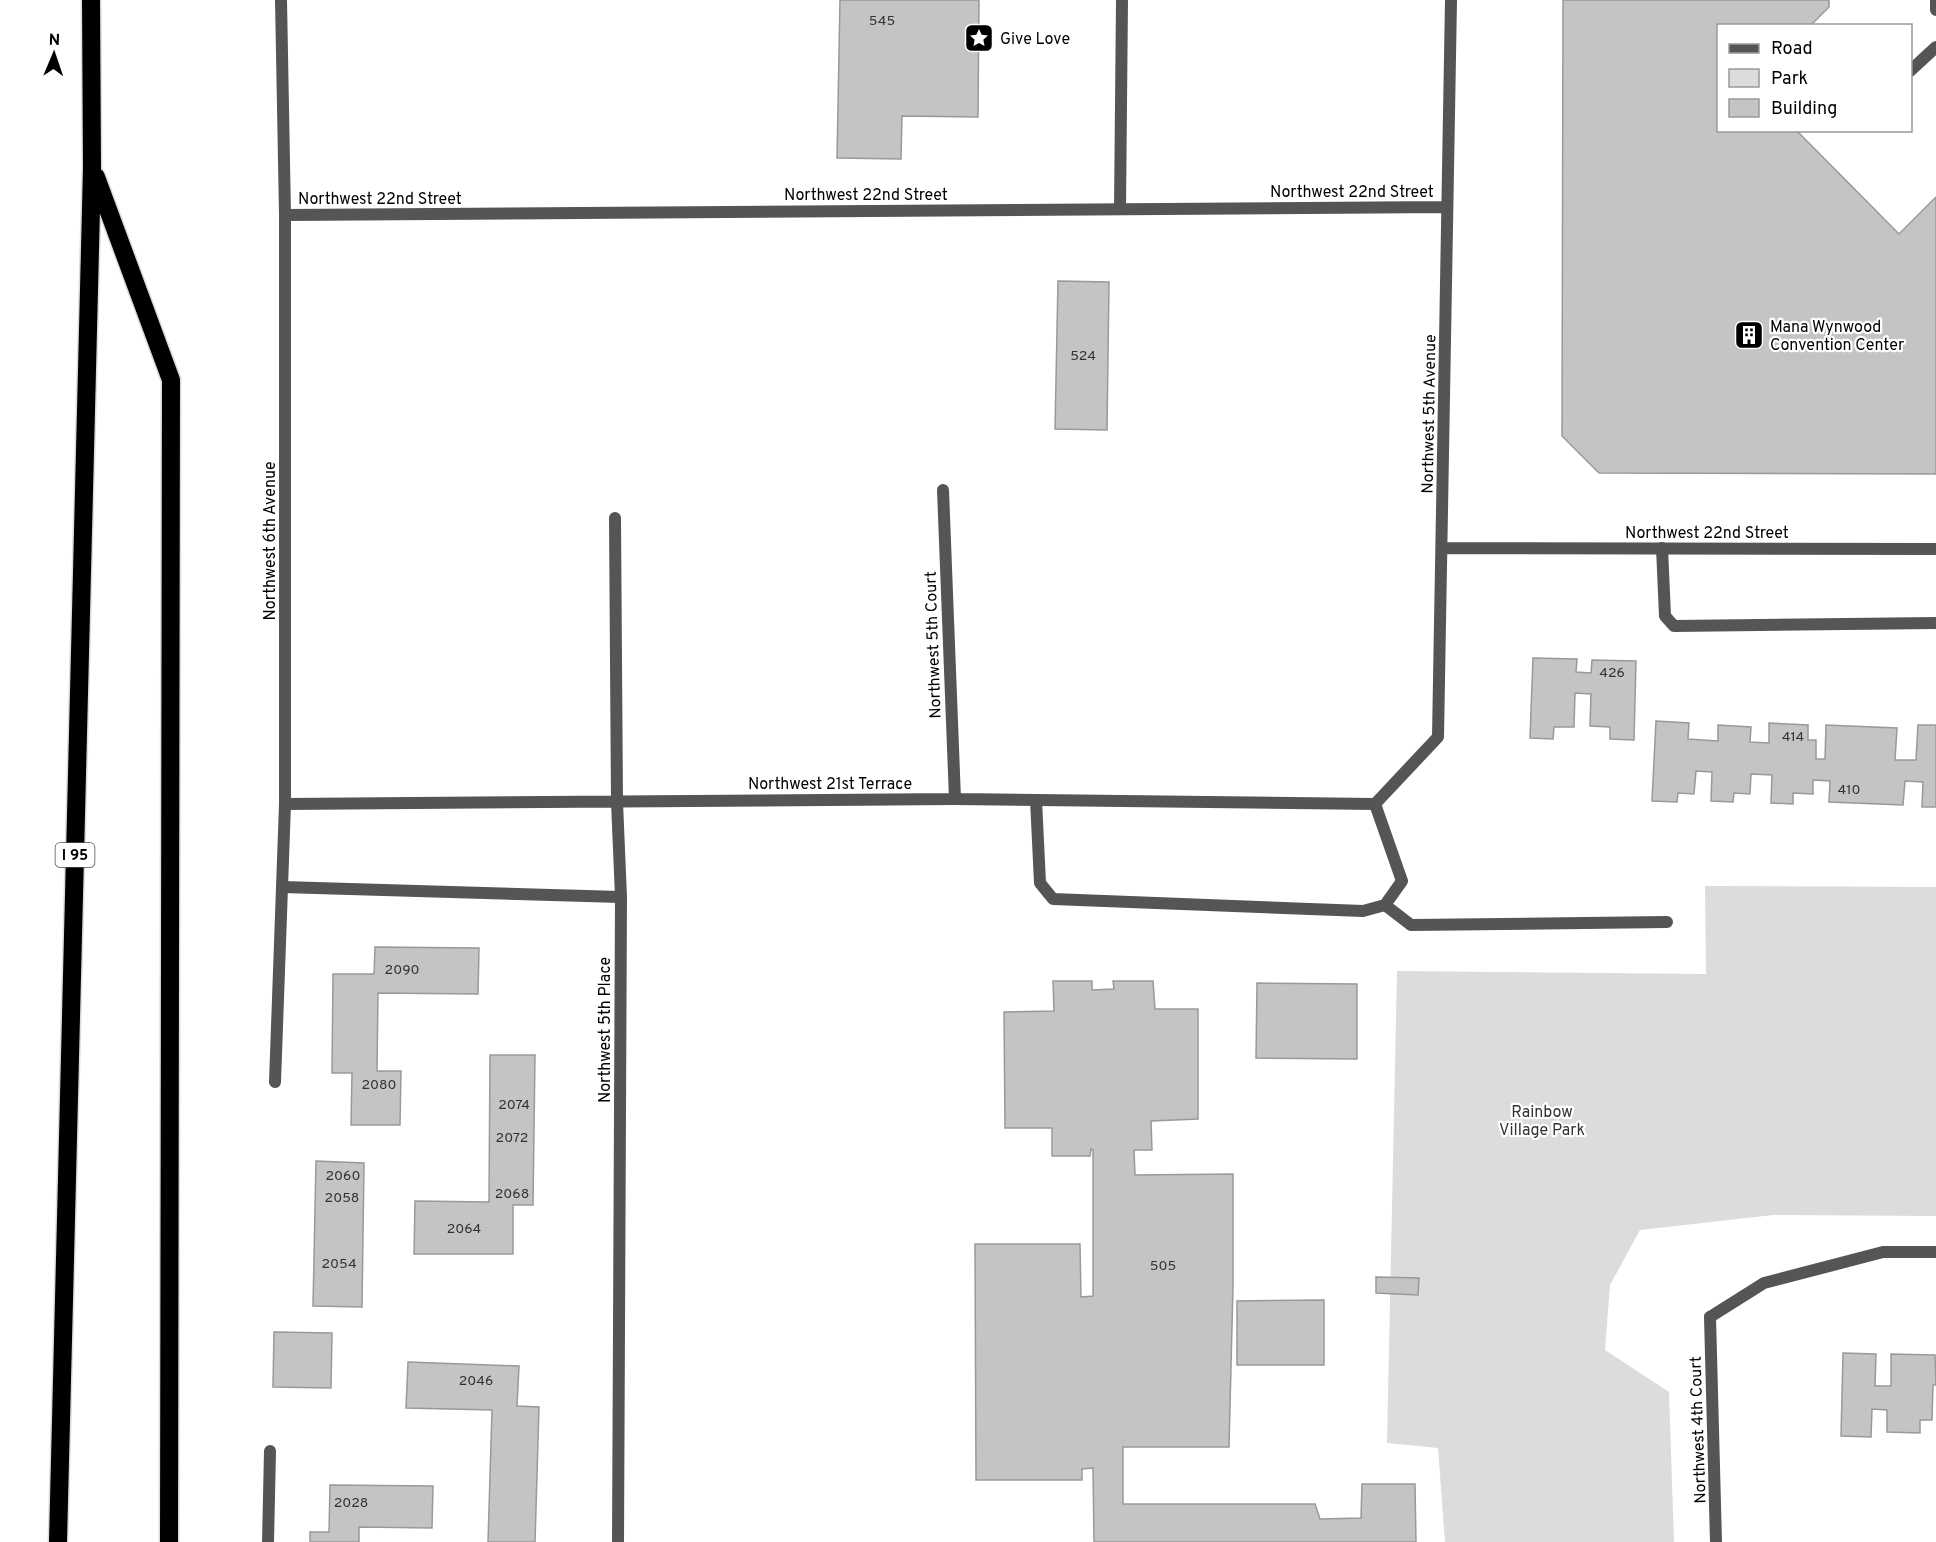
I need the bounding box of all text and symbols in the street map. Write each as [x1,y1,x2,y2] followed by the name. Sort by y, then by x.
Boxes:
[869,13,895,30] house number: 545
[963,22,995,54] place icon: Give Love
[24,24,84,84] north arrow
[1717,24,1912,132] legend
[1000,30,1070,50] place label: Give Love
[48,31,61,51] text: N
[1771,38,1813,61] text: Road
[1771,68,1808,91] text: Park
[1771,98,1837,121] text: Building
[1270,183,1434,203] street label: Northwest 22nd Street
[784,186,948,206] street label: Northwest 22nd Street
[298,190,462,210] street label: Northwest 22nd Street
[1770,318,1904,356] place label: Mana Wynwood Convention Center
[1733,319,1765,351] building icon: Mana Wynwood Convention Center
[1419,334,1441,494] street label: Northwest 5th Avenue
[1070,348,1096,365] house number: 524
[261,461,281,621] street label: Northwest 6th Avenue
[1625,524,1789,544] street label: Northwest 22nd Street
[921,571,947,719] street label: Northwest 5th Court
[1599,665,1625,682] house number: 426
[1782,729,1804,746] house number: 414
[748,775,912,795] street label: Northwest 21st Terrace
[1838,782,1860,799] house number: 410
[56,843,94,867] road number: I 95
[596,957,616,1103] street label: Northwest 5th Place
[385,962,419,979] house number: 2090
[362,1077,396,1094] house number: 2080
[498,1097,530,1114] house number: 2074
[1499,1103,1585,1141] park label: Rainbow Village Park
[496,1130,528,1147] house number: 2072
[326,1168,360,1185] house number: 2060
[495,1186,529,1203] house number: 2068
[325,1190,359,1207] house number: 2058
[447,1221,481,1238] house number: 2064
[321,1256,357,1273] house number: 2054
[1150,1258,1176,1275] house number: 505
[1686,1356,1712,1504] street label: Northwest 4th Court
[459,1373,493,1390] house number: 2046
[334,1495,368,1512] house number: 2028

